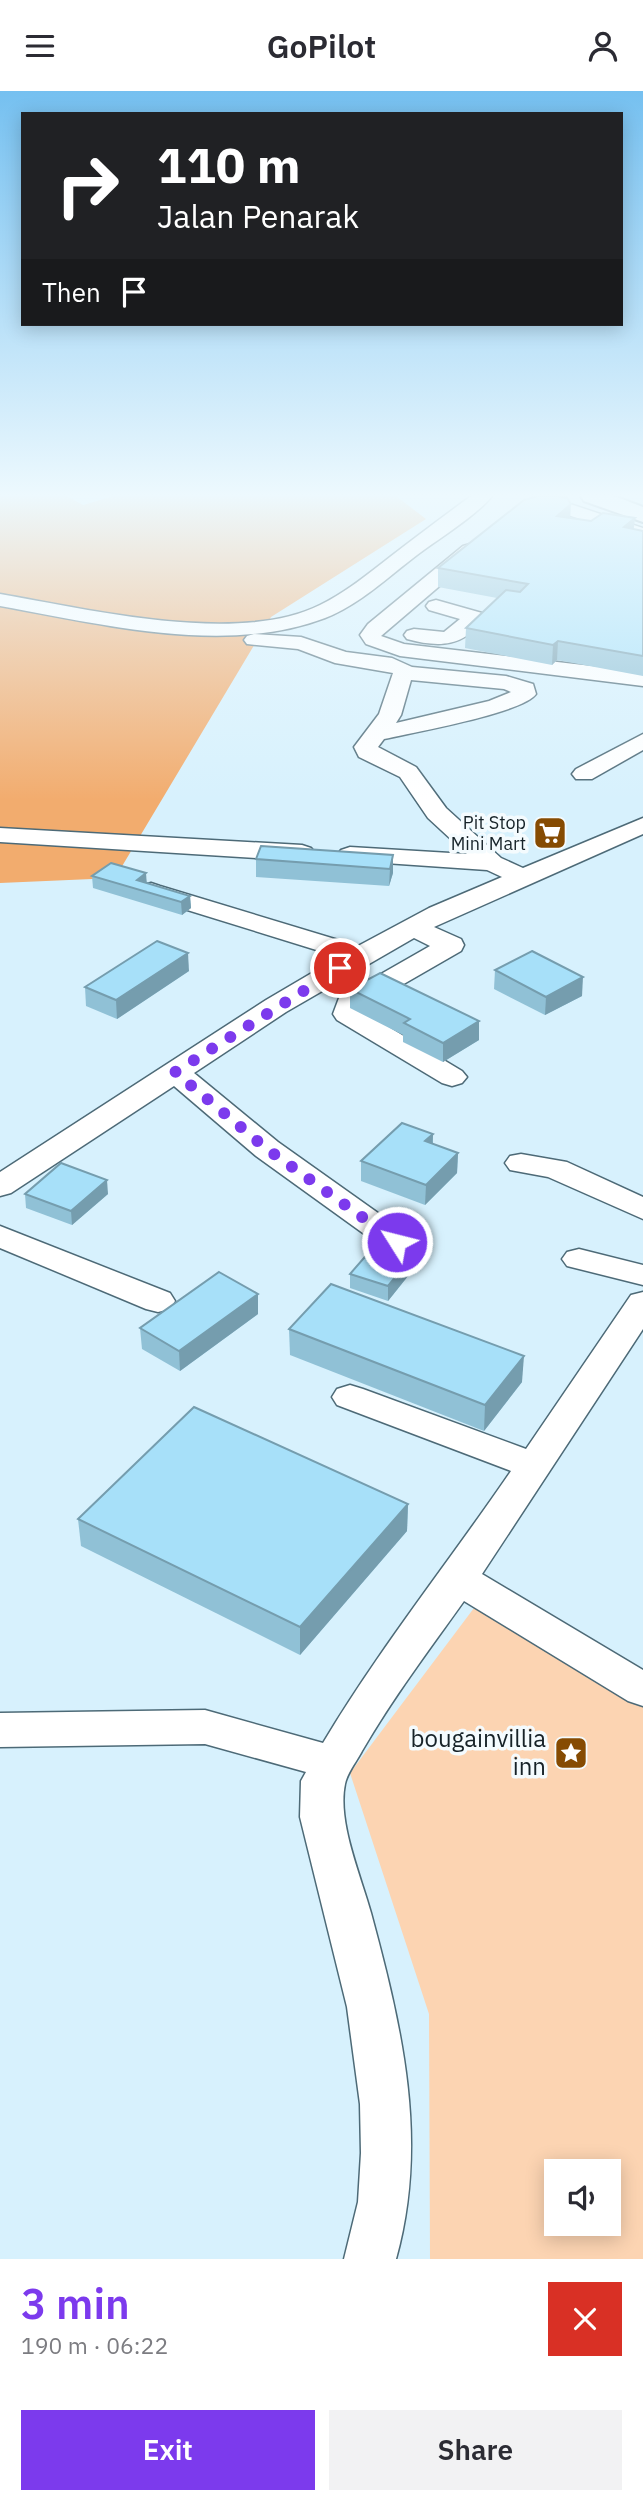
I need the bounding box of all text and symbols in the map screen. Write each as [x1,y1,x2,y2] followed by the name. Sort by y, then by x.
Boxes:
[267,25,376,67] text: GoPilot
[21,27,59,65] icon: menu
[584,27,622,65] icon: person
[157,133,301,196] text: 110 m
[42,140,133,231] icon: right
[157,195,359,237] text: Jalan Penarak
[115,273,153,311] icon: arrive
[42,275,101,309] text: Then
[451,811,526,855] place label: Pit Stop Mini Mart
[531,814,569,852] supermarket icon: Pit Stop Mini Mart
[310,938,370,998] pin
[321,949,359,987] icon: arrive
[360,1205,434,1279] position arrow
[411,1722,546,1782] place label: bougainvillia inn
[552,1734,590,1772] place icon: bougainvillia inn
[544,2159,621,2236] map controls
[544,2159,621,2236] button: sound
[21,2276,130,2331] text: 3 min
[548,2282,622,2356] button: close
[21,2330,168,2360] text: 190 m · 06:22
[21,2410,315,2490] button: Exit
[329,2410,622,2490] button: Share

